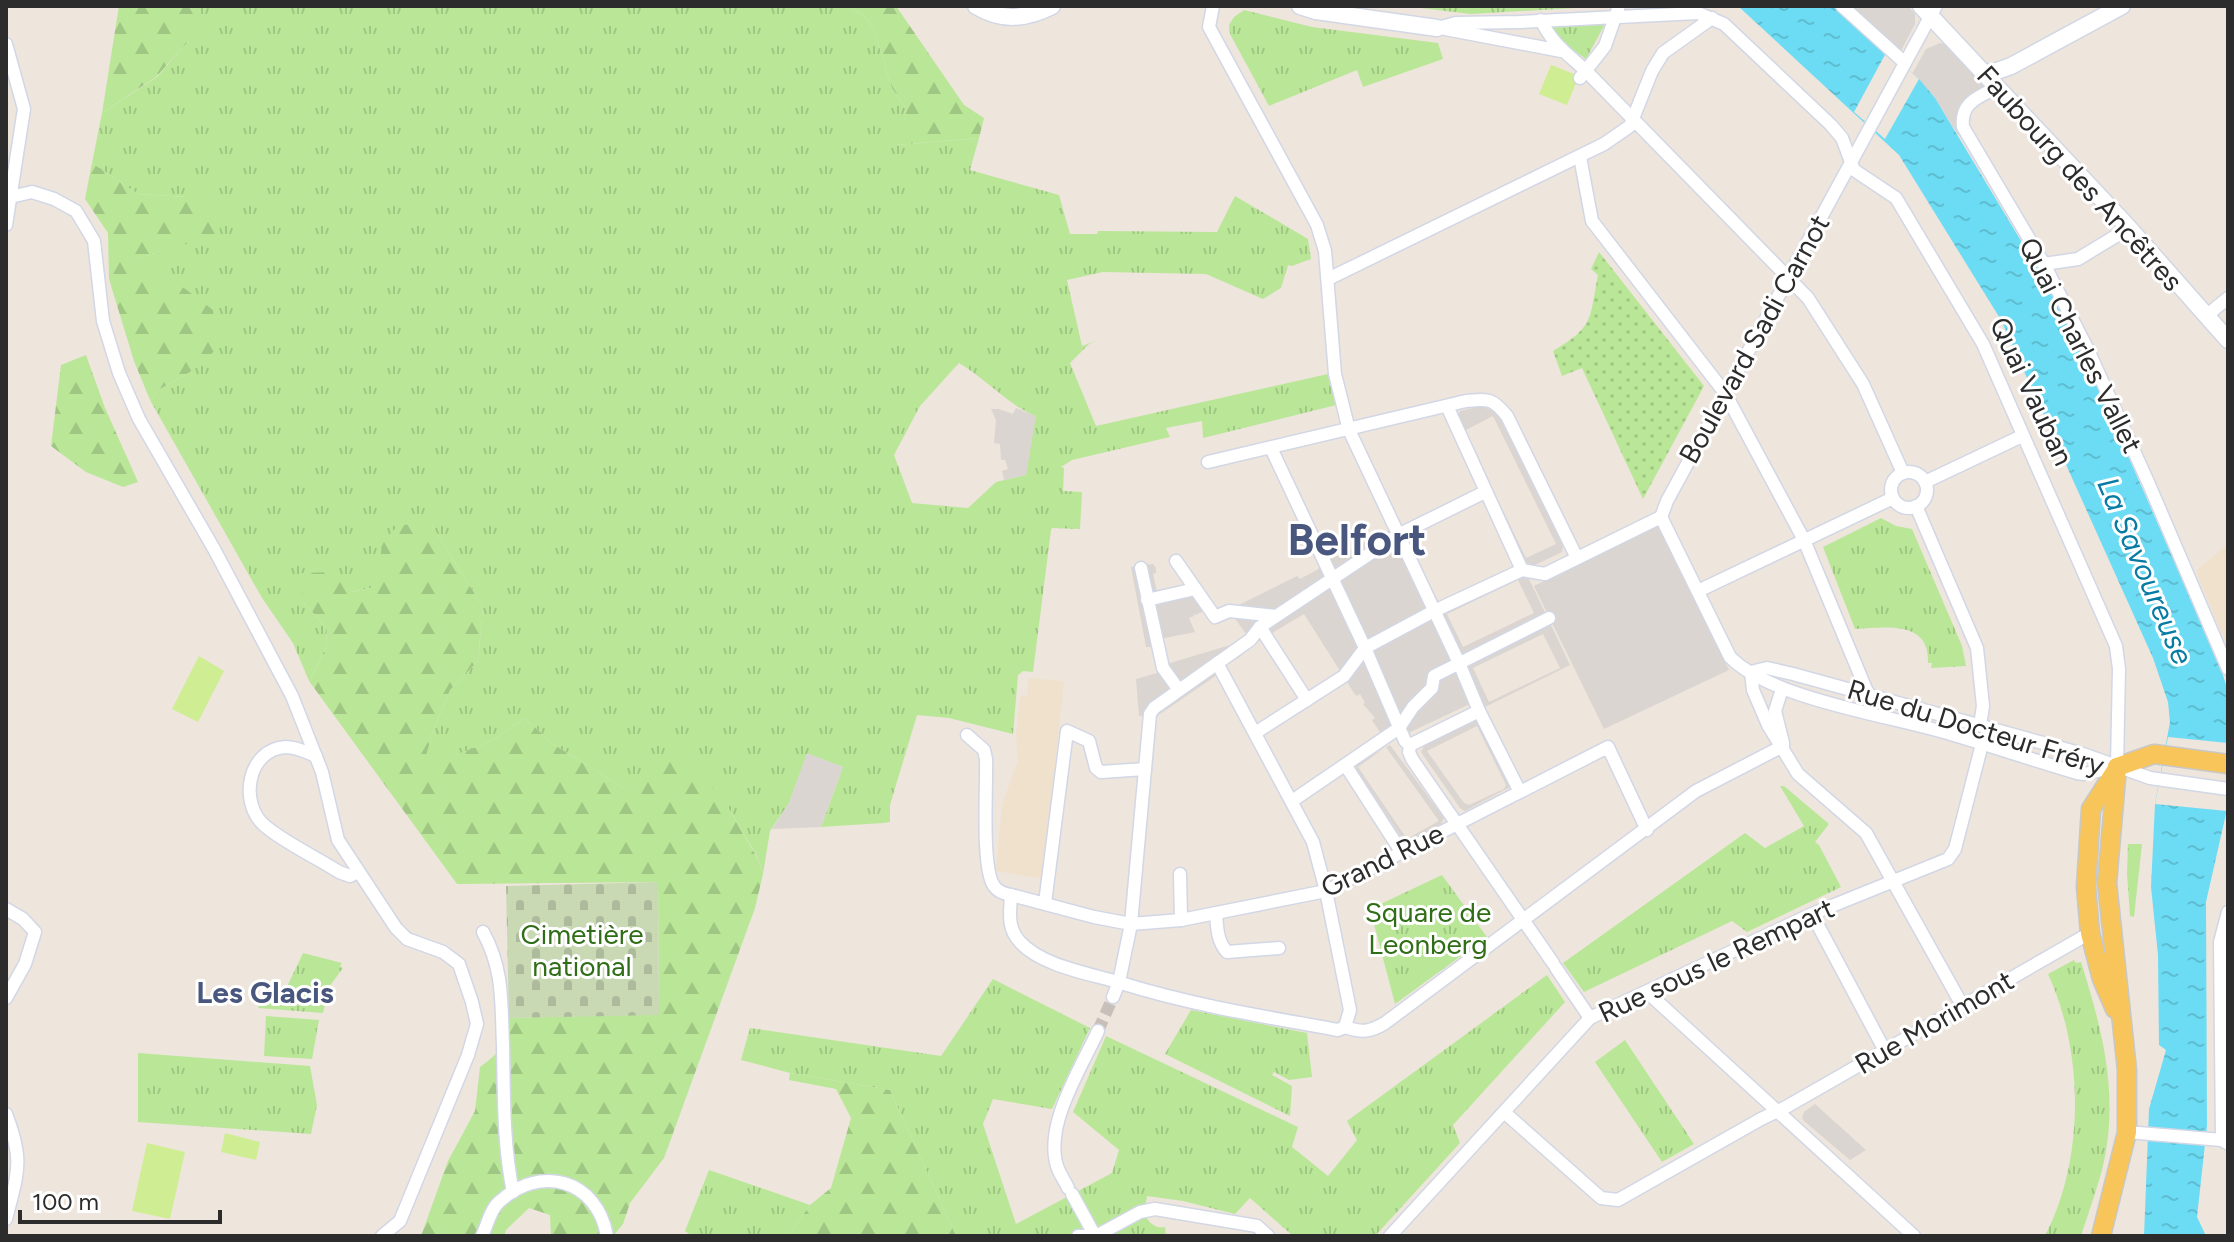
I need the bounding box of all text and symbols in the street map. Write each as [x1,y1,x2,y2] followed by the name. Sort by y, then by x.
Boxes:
[1970,58,2190,298] street label: Faubourg des Ancêtres
[1671,209,1837,469] street label: Boulevard Sadi Carnot
[2012,232,2150,458] street label: Quai Charles Vallet
[1983,311,2081,471] street label: Quai Vauban
[2089,472,2202,670] water label: La Savoureuse
[1288,513,1426,566] district label: Belfort
[1844,672,2109,782] street label: Rue du Docteur Fréry
[1315,816,1449,904] street label: Grand Rue
[1593,890,1839,1030] street label: Rue sous le Rempart
[1365,895,1491,961] park label: Square de Leonberg
[521,917,643,983] park label: Cimetière national
[1849,963,2019,1081] street label: Rue Morimont
[196,974,334,1011] district label: Les Glacis
[20,1174,220,1224] scale bar
[32,1187,99,1216] text: 100 m

